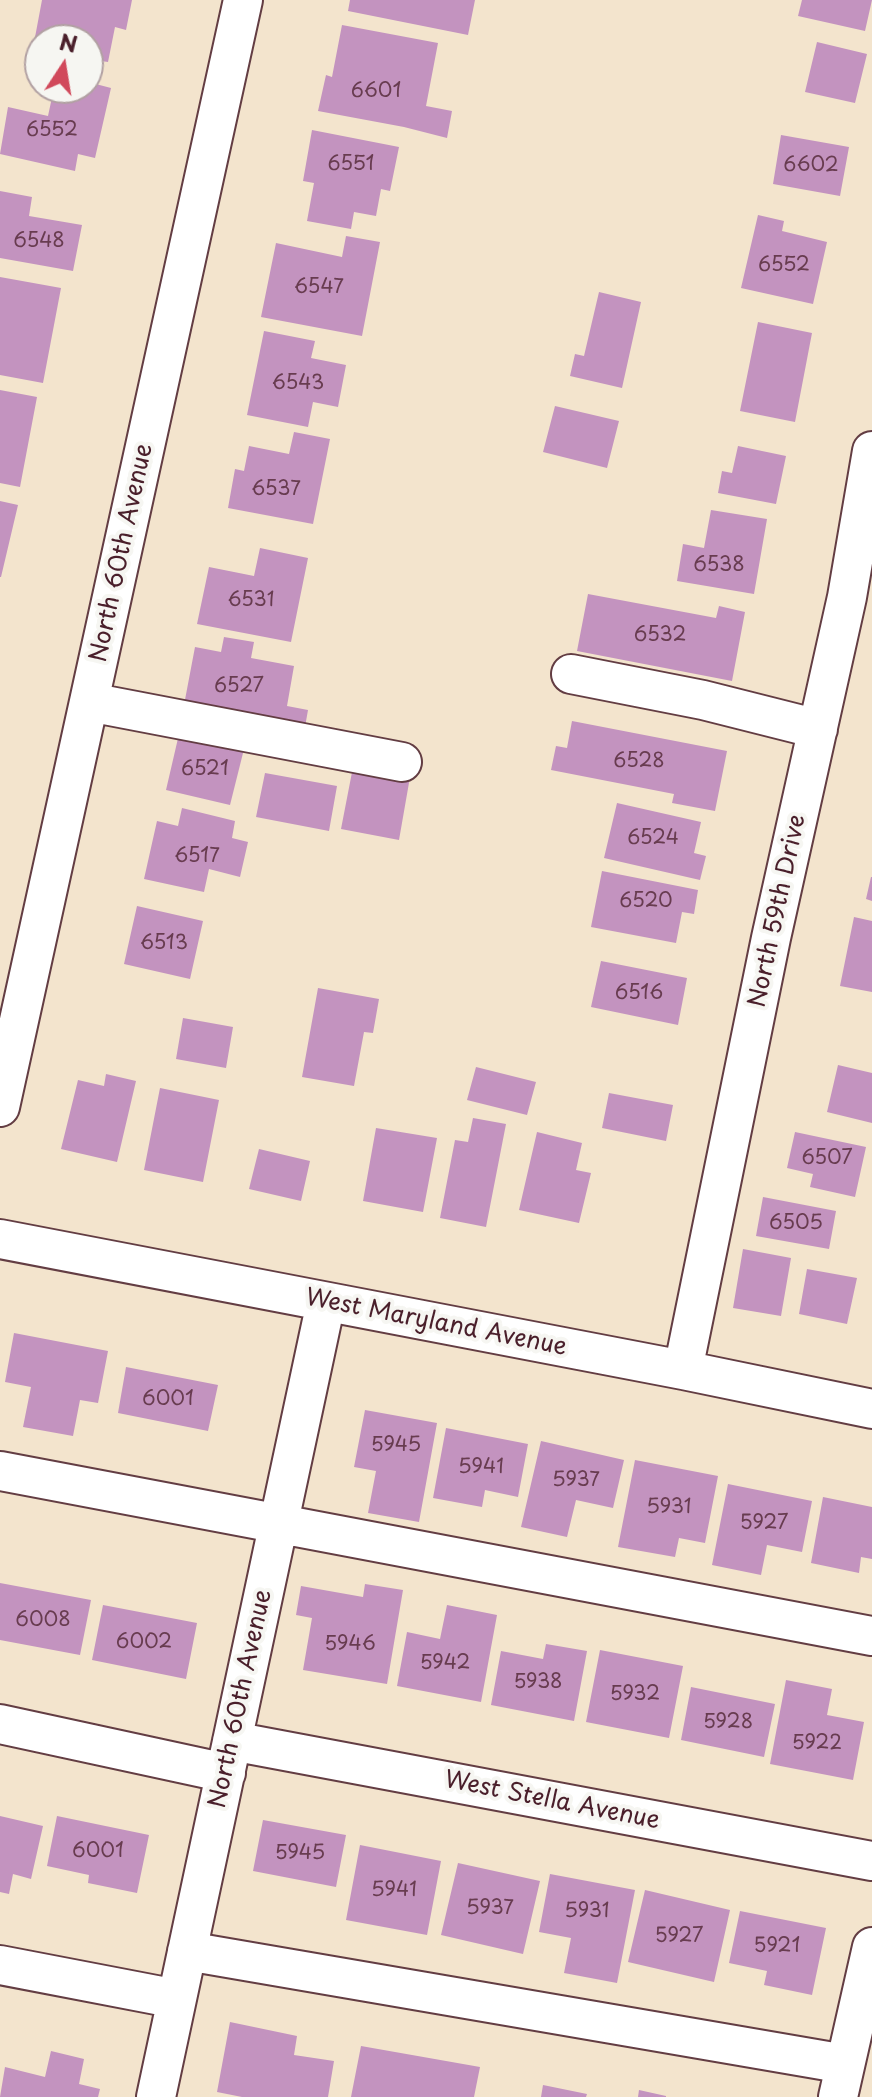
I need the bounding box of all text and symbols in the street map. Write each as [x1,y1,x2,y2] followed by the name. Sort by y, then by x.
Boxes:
[24,24,104,104] north arrow
[57,24,81,60] text: N
[351,79,401,103] house number: 6601
[26,118,78,142] house number: 6552
[328,152,374,176] house number: 6551
[783,153,839,177] house number: 6602
[13,229,65,253] house number: 6548
[758,253,810,277] house number: 6552
[294,275,344,299] house number: 6547
[272,371,324,395] house number: 6543
[85,441,159,665] street label: North 60th Avenue
[251,477,301,501] house number: 6537
[693,553,745,577] house number: 6538
[227,588,275,612] house number: 6531
[634,623,686,647] house number: 6532
[214,674,264,698] house number: 6527
[613,749,665,773] house number: 6528
[181,757,229,781] house number: 6521
[743,812,813,1010] street label: North 59th Drive
[627,826,679,850] house number: 6524
[174,844,220,868] house number: 6517
[619,889,673,913] house number: 6520
[140,931,188,955] house number: 6513
[615,981,663,1005] house number: 6516
[801,1146,853,1170] house number: 6507
[769,1211,823,1235] house number: 6505
[303,1284,569,1362] street label: West Maryland Avenue
[142,1387,194,1411] house number: 6001
[371,1433,421,1457] house number: 5945
[458,1455,504,1479] house number: 5941
[552,1468,600,1492] house number: 5937
[646,1495,692,1519] house number: 5931
[740,1511,788,1535] house number: 5927
[204,1587,278,1811] street label: North 60th Avenue
[15,1608,71,1632] house number: 6008
[116,1630,172,1654] house number: 6002
[324,1632,376,1656] house number: 5946
[420,1651,470,1675] house number: 5942
[513,1670,563,1694] house number: 5938
[610,1682,660,1706] house number: 5932
[703,1710,753,1734] house number: 5928
[792,1731,842,1755] house number: 5922
[442,1766,662,1836] street label: West Stella Avenue
[72,1839,124,1863] house number: 6001
[275,1841,325,1865] house number: 5945
[371,1878,417,1902] house number: 5941
[466,1896,514,1920] house number: 5937
[564,1899,610,1923] house number: 5931
[655,1924,703,1948] house number: 5927
[754,1934,800,1958] house number: 5921

